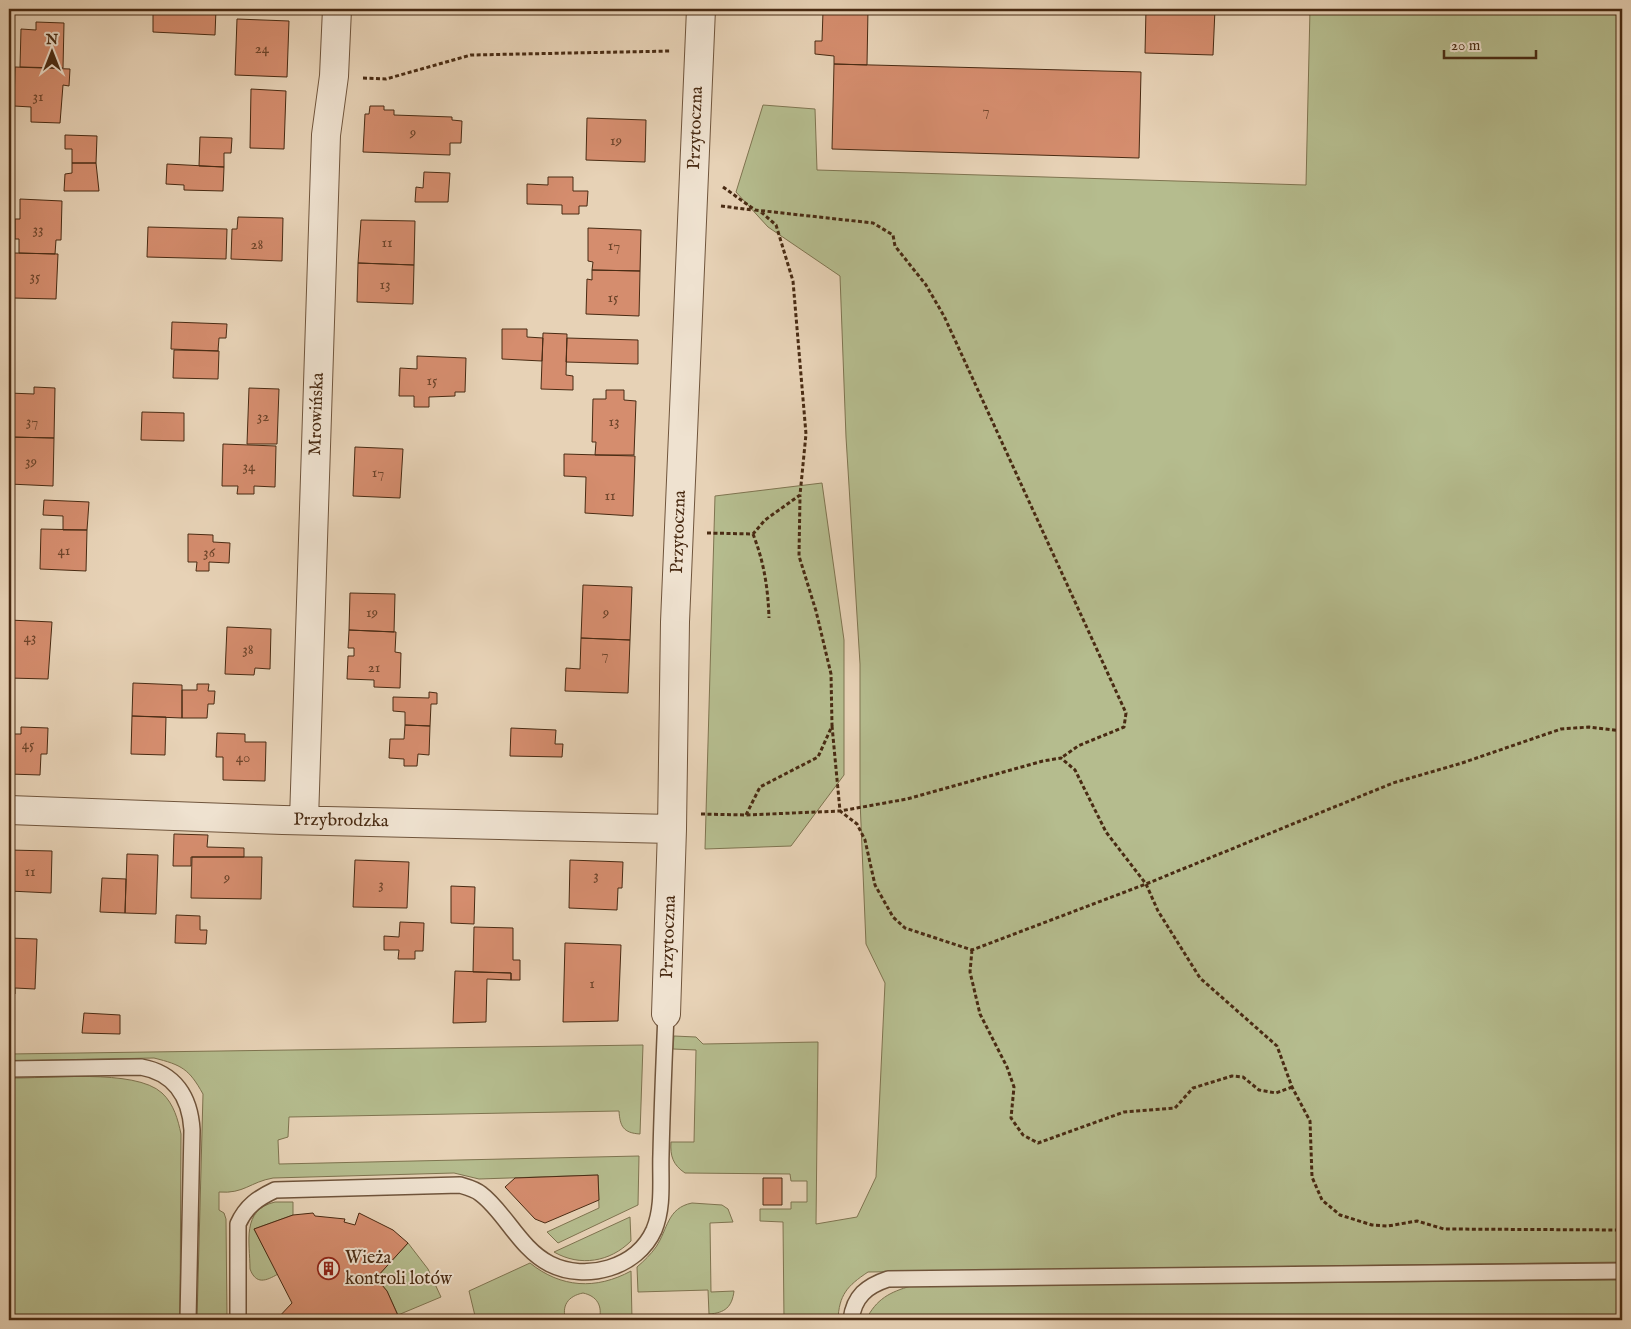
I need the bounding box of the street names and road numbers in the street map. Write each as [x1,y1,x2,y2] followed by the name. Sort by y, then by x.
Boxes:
[683,86,709,170] street label: Przytoczna
[304,372,330,456] street label: Mrowińska
[666,490,692,574] street label: Przytoczna
[293,809,389,833] street label: Przybrodzka
[656,895,682,979] street label: Przytoczna

